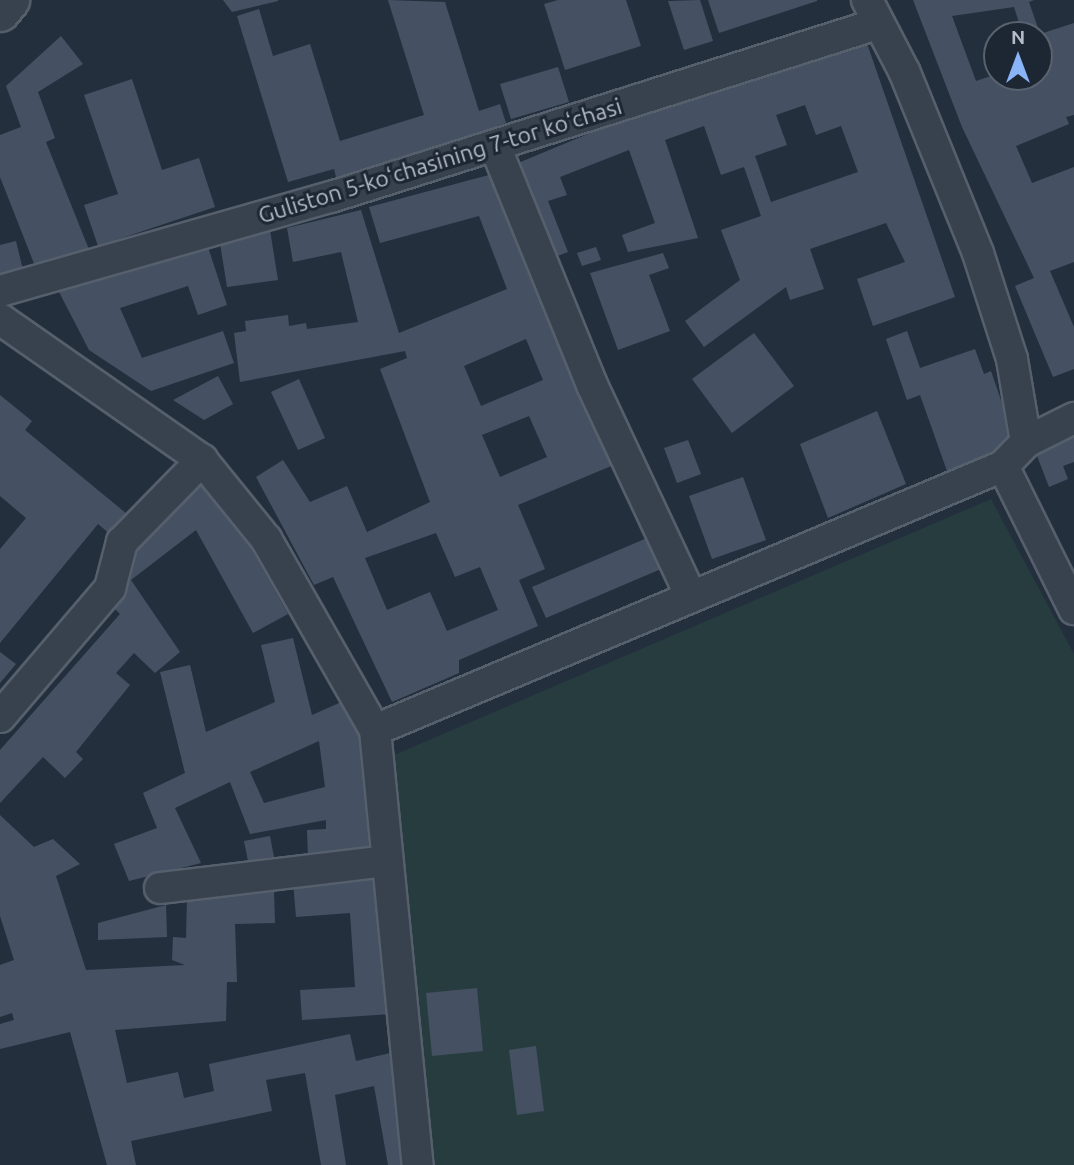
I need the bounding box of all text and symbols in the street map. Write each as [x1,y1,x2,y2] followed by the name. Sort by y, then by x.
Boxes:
[983,21,1053,91] north arrow
[1011,26,1025,48] text: N
[255,92,625,230] street label: Guliston 5-koʻchasining 7-tor koʻchasi

